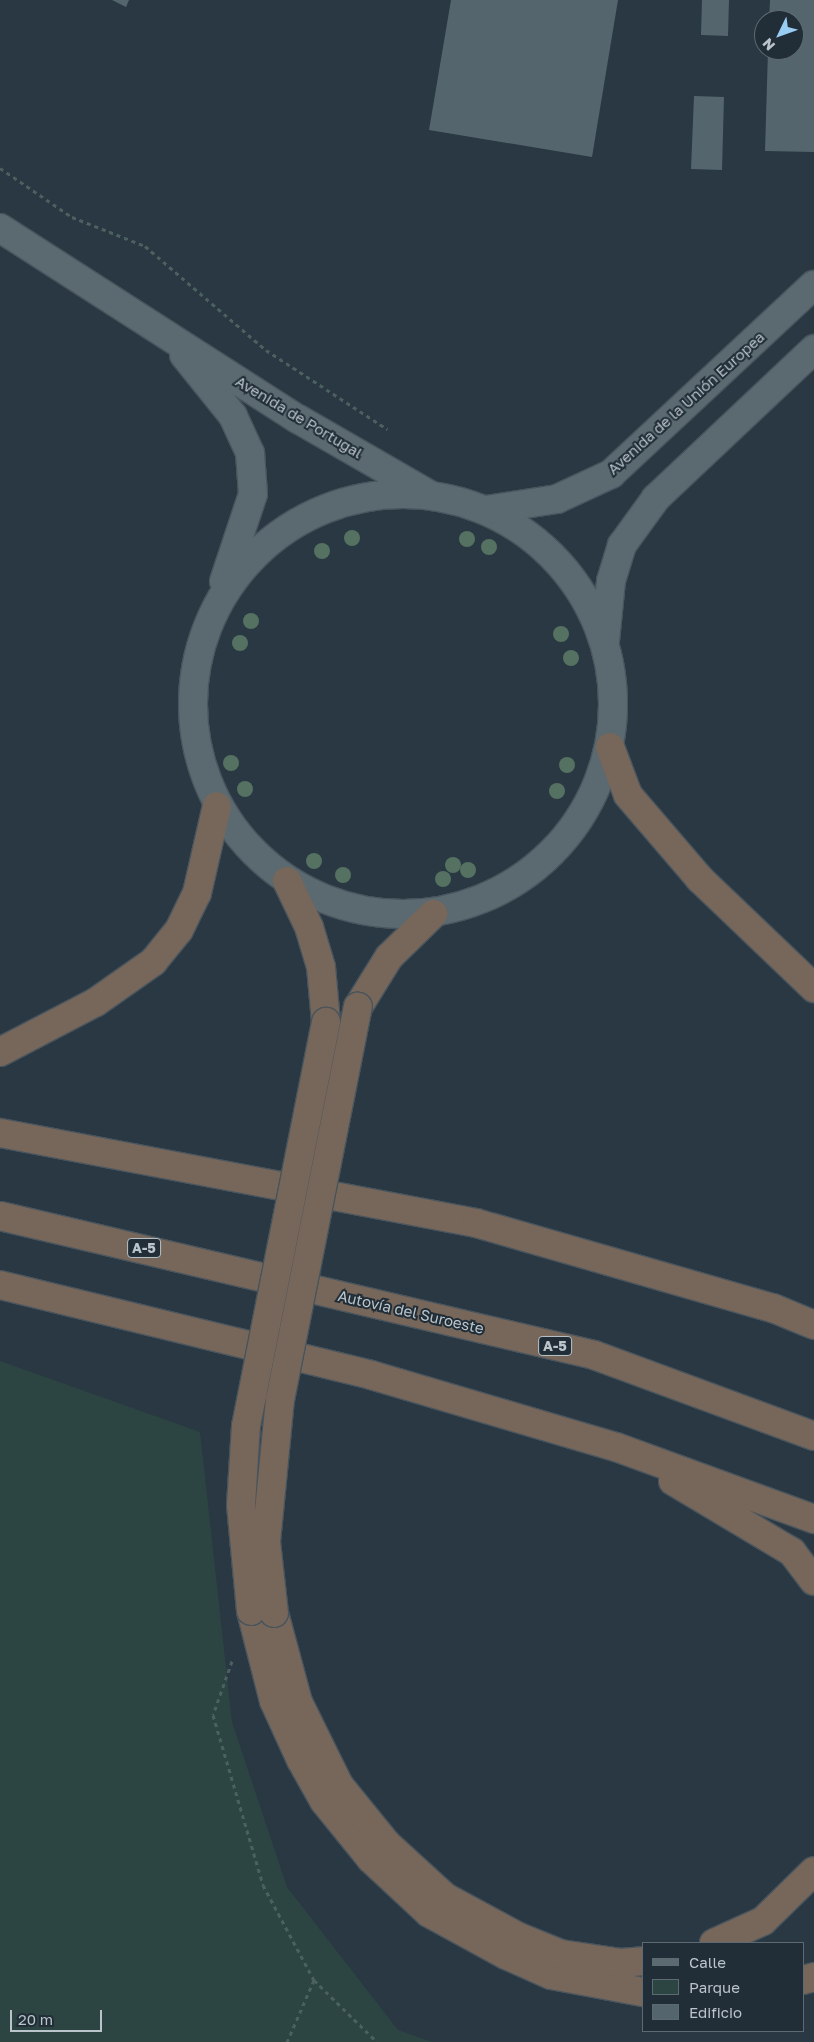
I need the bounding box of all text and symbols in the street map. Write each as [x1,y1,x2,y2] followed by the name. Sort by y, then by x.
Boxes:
[754,10,804,60] north arrow
[758,35,778,54] text: N
[604,328,768,478] street label: Avenida de la Unión Europea
[232,372,366,462] street label: Avenida de Portugal
[126,1236,162,1260] road number: A-5
[336,1286,486,1338] street label: Autovía del Suroeste
[538,1334,572,1358] road number: A-5
[642,1942,804,2032] legend
[689,1953,726,1971] text: Calle
[689,1978,740,1996] text: Parque
[12,2000,105,2032] scale bar
[689,2003,742,2021] text: Edificio
[18,2010,53,2028] text: 20 m

